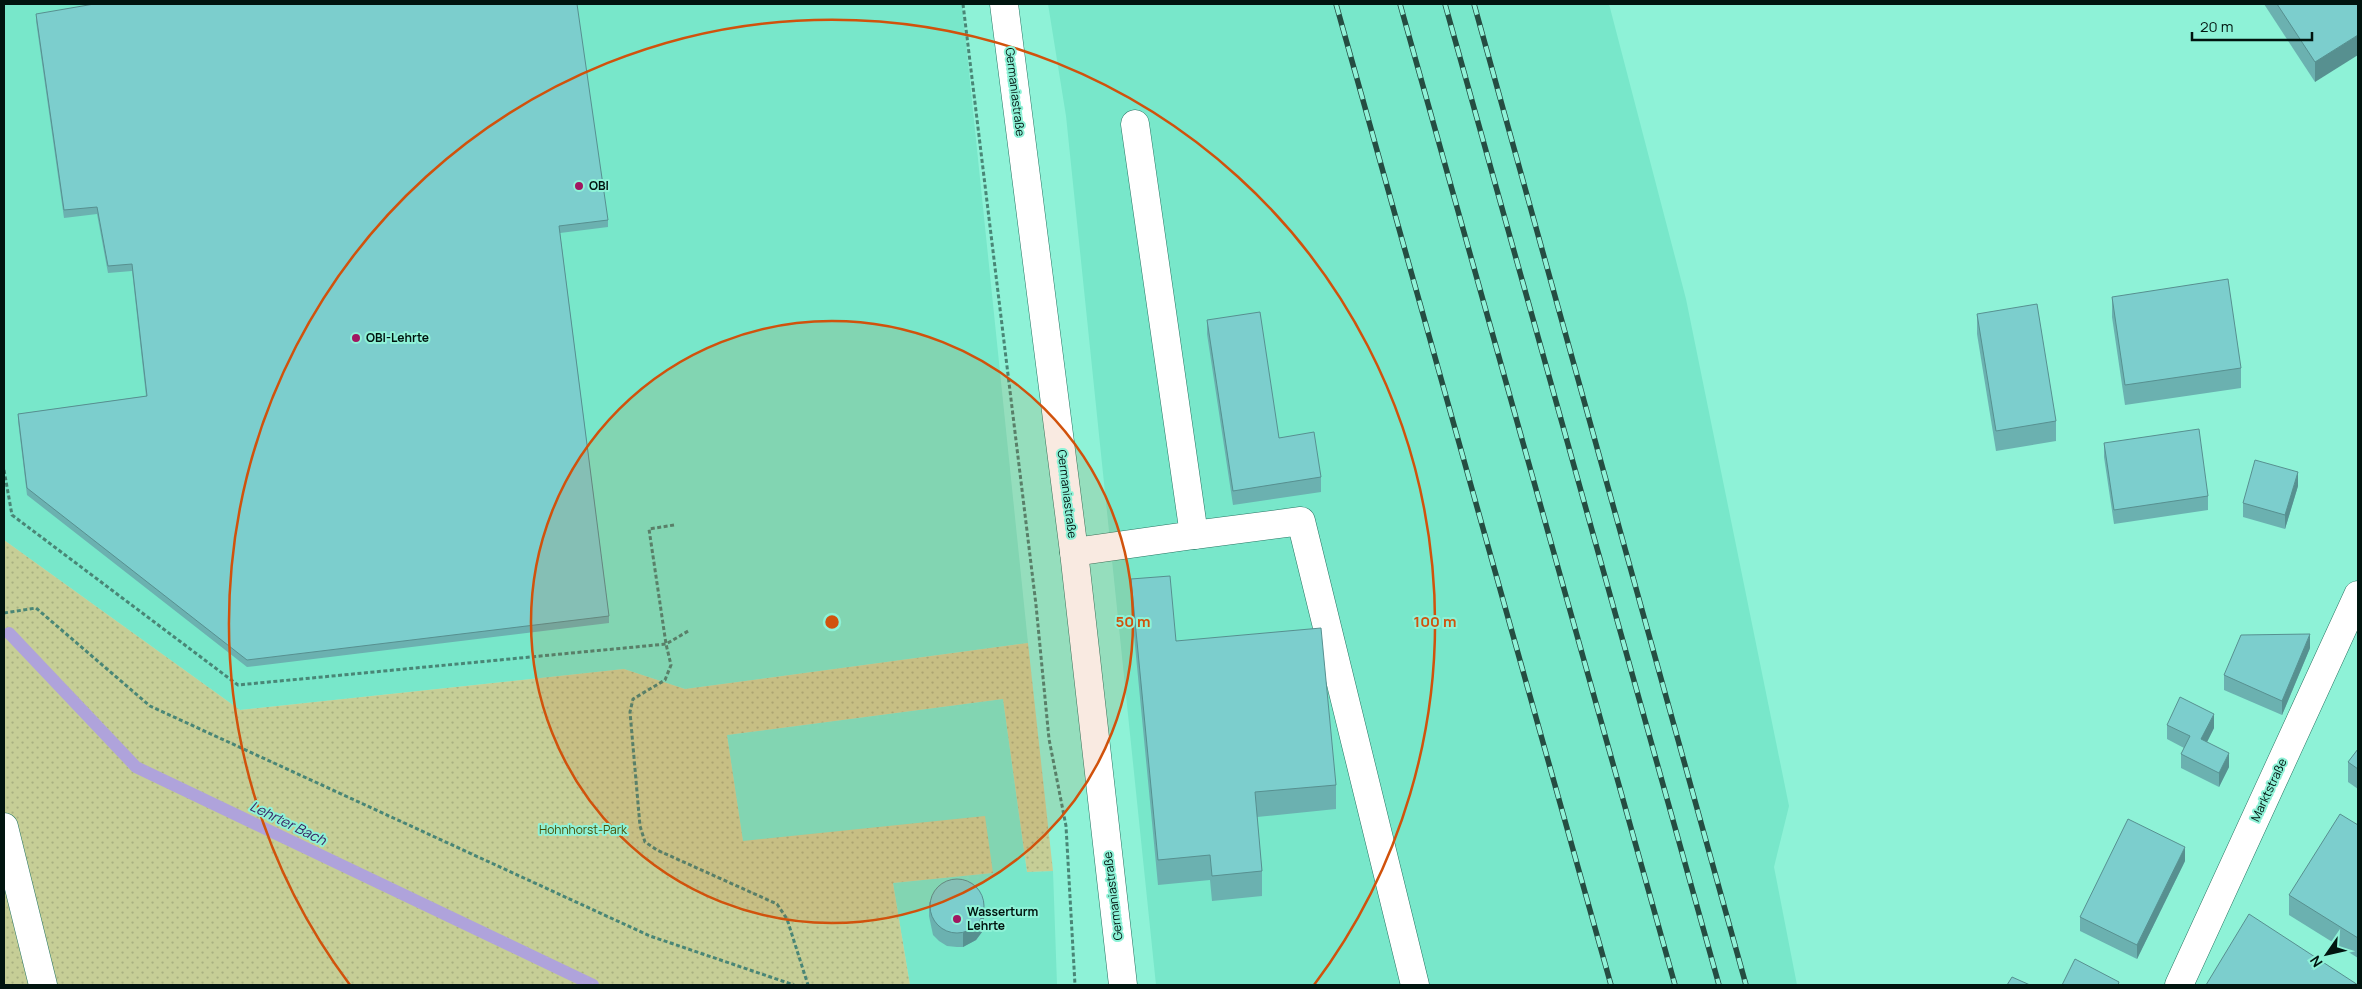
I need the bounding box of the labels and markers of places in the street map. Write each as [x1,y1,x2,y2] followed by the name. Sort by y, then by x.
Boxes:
[589,177,609,194] place label: OBI
[573,180,585,192] marker: OBI
[366,329,429,346] place label: OBI-Lehrte
[350,332,362,344] marker: OBI-Lehrte
[823,613,841,631] centre of rings
[967,903,1039,934] place label: Wasserturm Lehrte
[951,913,963,925] marker: Wasserturm Lehrte

